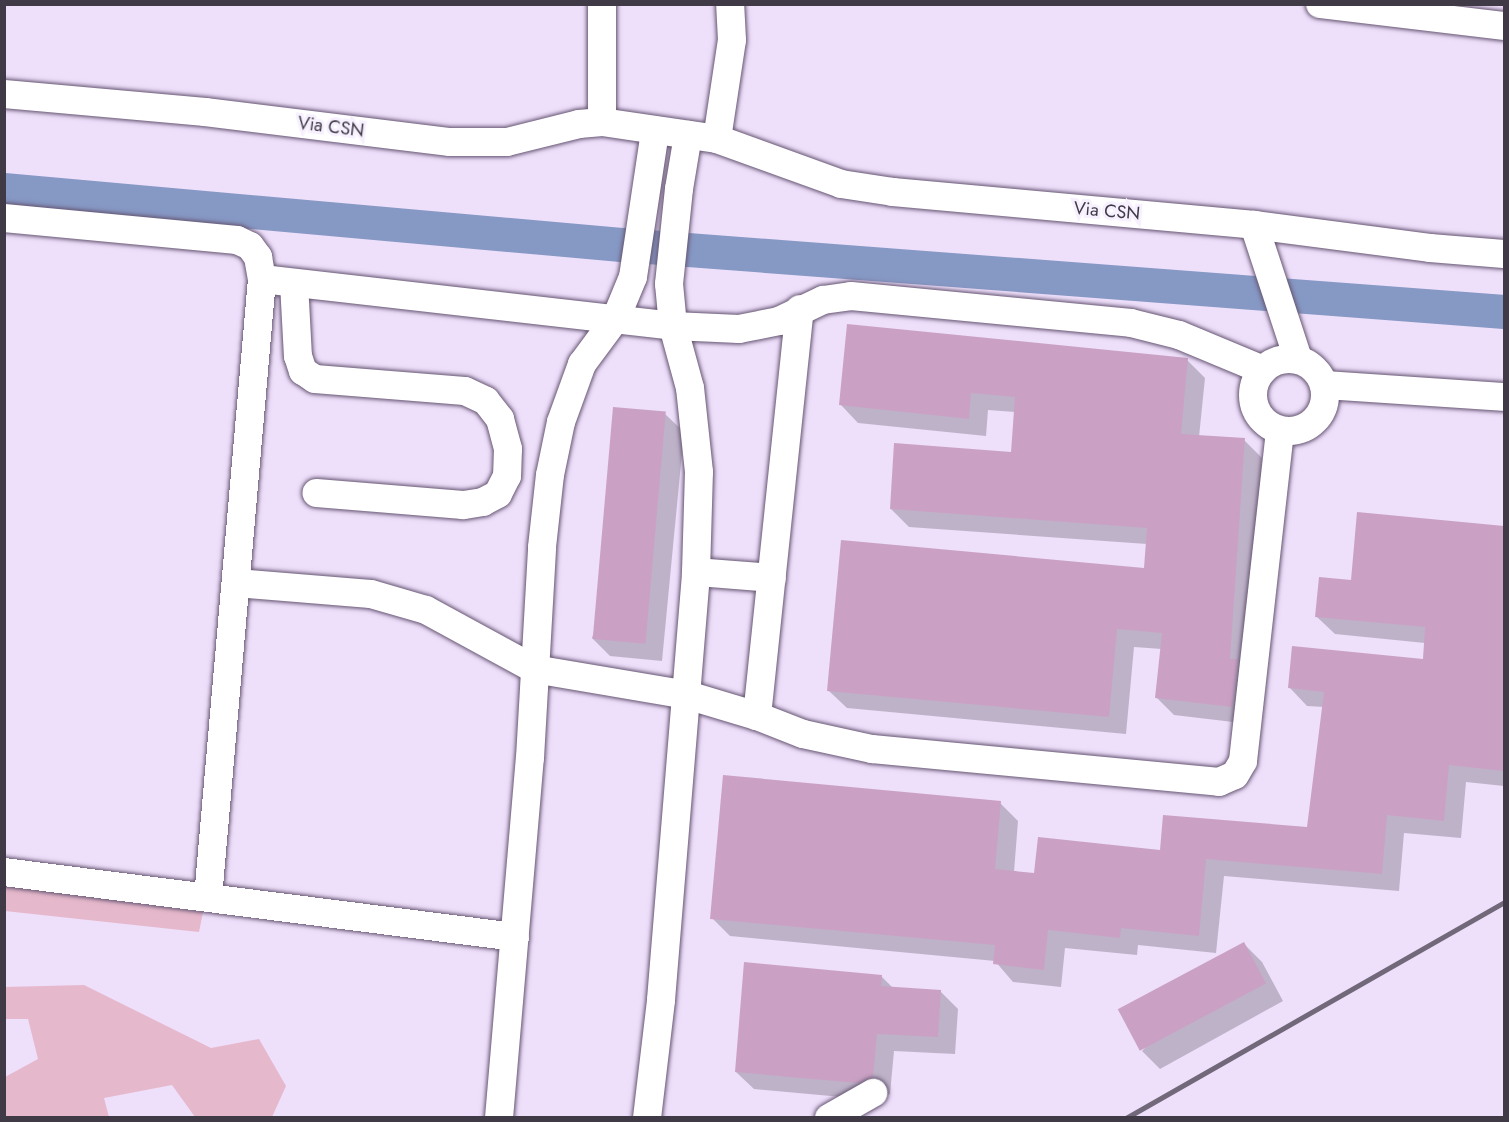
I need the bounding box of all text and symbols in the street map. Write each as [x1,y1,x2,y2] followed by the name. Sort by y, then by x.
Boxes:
[297,112,365,142] street label: Via CSN
[1073,197,1141,225] street label: Via CSN

